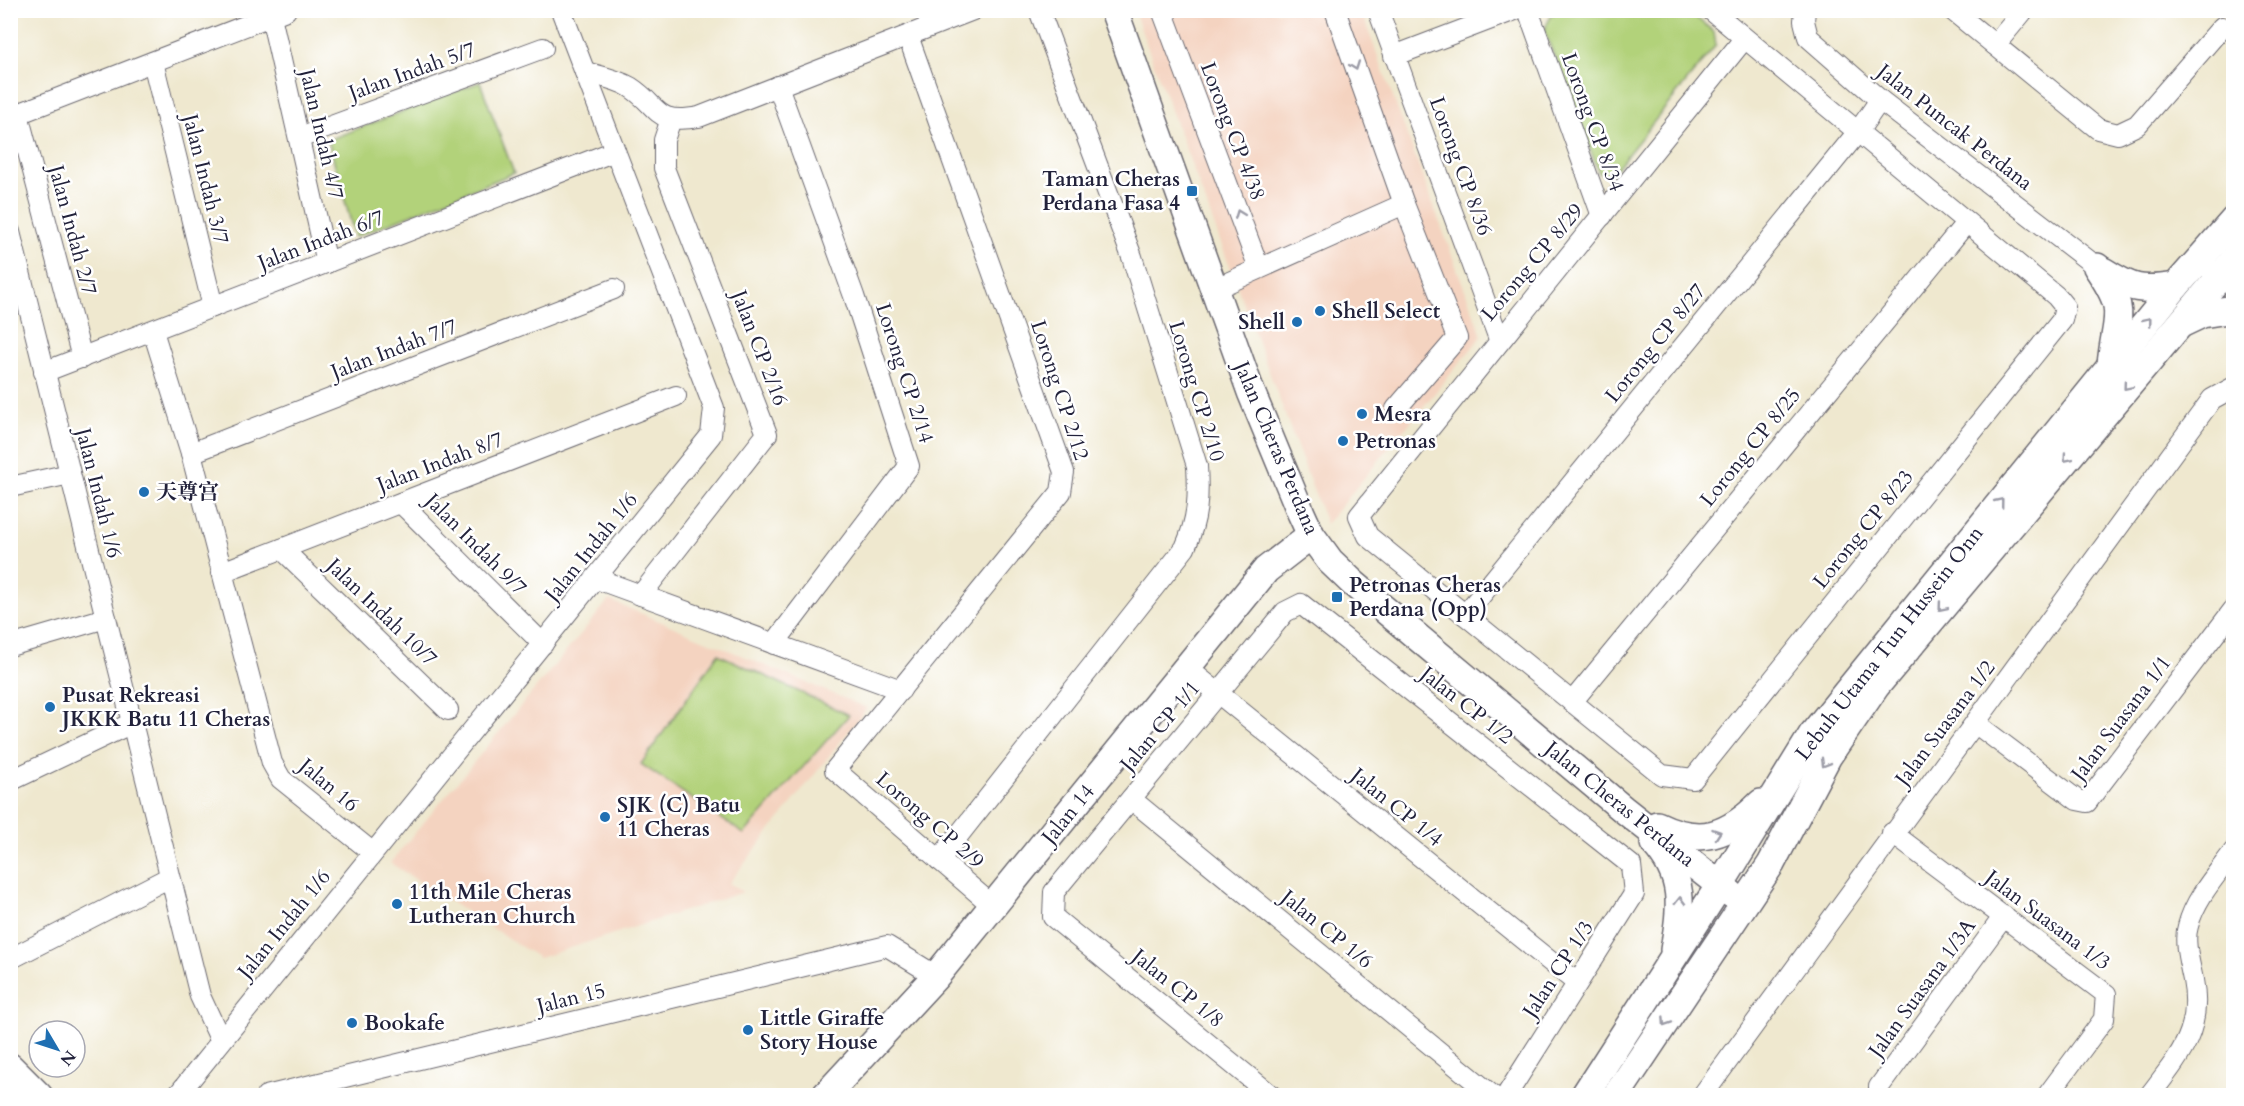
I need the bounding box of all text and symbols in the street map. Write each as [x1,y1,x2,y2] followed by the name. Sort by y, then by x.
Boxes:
[342,35,480,109] street label: Jalan Indah 5/7
[1554,49,1631,196] street label: Lorong CP 8/34
[1868,55,2039,197] street label: Jalan Puncak Perdana
[1193,58,1272,204] street label: Lorong CP 4/38
[1347,60,1360,70] one-way arrow
[292,63,351,202] street label: Jalan Indah 4/7
[1422,93,1499,240] street label: Lorong CP 8/36
[175,108,236,247] street label: Jalan Indah 3/7
[41,159,104,298] street label: Jalan Indah 2/7
[1042,165,1180,218] place label: Taman Cheras Perdana Fasa 4
[1185,184,1199,198] marker: Taman Cheras Perdana Fasa 4
[1474,197,1590,327] street label: Lorong CP 8/29
[251,203,389,279] street label: Jalan Indah 6/7
[1233,209,1246,219] one-way arrow
[1598,277,1713,409] street label: Lorong CP 8/27
[723,284,795,410] street label: Jalan CP 2/16
[1332,297,1441,326] place label: Shell Select
[868,299,941,447] street label: Lorong CP 2/14
[1313,304,1327,318] marker: Shell Select
[1238,308,1285,337] place label: Shell
[324,312,462,388] street label: Jalan Indah 7/7
[1290,315,1304,329] marker: Shell
[1023,316,1096,464] street label: Lorong CP 2/12
[2141,316,2152,327] one-way arrow
[1161,317,1232,465] street label: Lorong CP 2/10
[1226,354,1326,539] street label: Jalan Cheras Perdana
[2124,379,2135,390] one-way arrow
[1693,382,1807,513] street label: Lorong CP 8/25
[1374,400,1432,429] place label: Mesra
[1355,407,1369,421] marker: Mesra
[68,422,129,561] street label: Jalan Indah 1/6
[370,425,508,501] street label: Jalan Indah 8/7
[1355,427,1436,456] place label: Petronas
[1336,434,1350,448] marker: Petronas
[2064,451,2075,462] one-way arrow
[1806,464,1920,595] street label: Lorong CP 8/23
[156,478,219,507] place label: 天尊宫
[137,485,151,499] marker: 天尊宫
[416,485,533,602] street label: Jalan Indah 9/7
[536,487,645,610] street label: Jalan Indah 1/6
[1993,498,2004,509] one-way arrow
[1789,520,1990,767] street label: Lebuh Utama Tun Hussein Onn
[318,550,444,673] street label: Jalan Indah 10/7
[1349,571,1501,624] place label: Petronas Cheras Perdana (Opp)
[1330,590,1344,604] marker: Petronas Cheras Perdana (Opp)
[1939,600,1950,611] one-way arrow
[2063,650,2178,789] street label: Jalan Suasana 1/1
[1887,654,2002,794] street label: Jalan Suasana 1/2
[1412,658,1519,751] street label: Jalan CP 1/2
[1112,675,1207,780] street label: Jalan CP 1/1
[59,681,270,734] place label: Pusat Rekreasi JKKK Batu 11 Cheras
[43,700,57,714] marker: Pusat Rekreasi JKKK Batu 11 Cheras
[1536,733,1701,874] street label: Jalan Cheras Perdana
[290,750,365,819] street label: Jalan 16
[1821,757,1832,767] one-way arrow
[1342,759,1449,854] street label: Jalan CP 1/4
[869,765,990,876] street label: Lorong CP 2/9
[1033,778,1102,853] street label: Jalan 14
[617,791,740,844] place label: SJK (C) Batu 11 Cheras
[598,810,612,824] marker: SJK (C) Batu 11 Cheras
[1711,828,1722,841] one-way arrow
[1977,862,2116,977] street label: Jalan Suasana 1/3
[229,864,338,987] street label: Jalan Indah 1/6
[409,878,576,931] place label: 11th Mile Cheras Lutheran Church
[1272,881,1379,975] street label: Jalan CP 1/6
[1674,896,1686,905] one-way arrow
[390,897,404,911] marker: 11th Mile Cheras Lutheran Church
[1860,913,1983,1066] street label: Jalan Suasana 1/3A
[1515,915,1601,1026] street label: Jalan CP 1/3
[1123,940,1230,1034] street label: Jalan CP 1/8
[531,976,608,1022] street label: Jalan 15
[760,1004,884,1057] place label: Little Giraffe Story House
[364,1009,445,1038] place label: Bookafe
[1662,1015,1673,1026] one-way arrow
[345,1016,359,1030] marker: Bookafe
[27,1019,87,1079] north arrow
[741,1023,755,1037] marker: Little Giraffe Story House
[55,1045,81,1070] text: N

